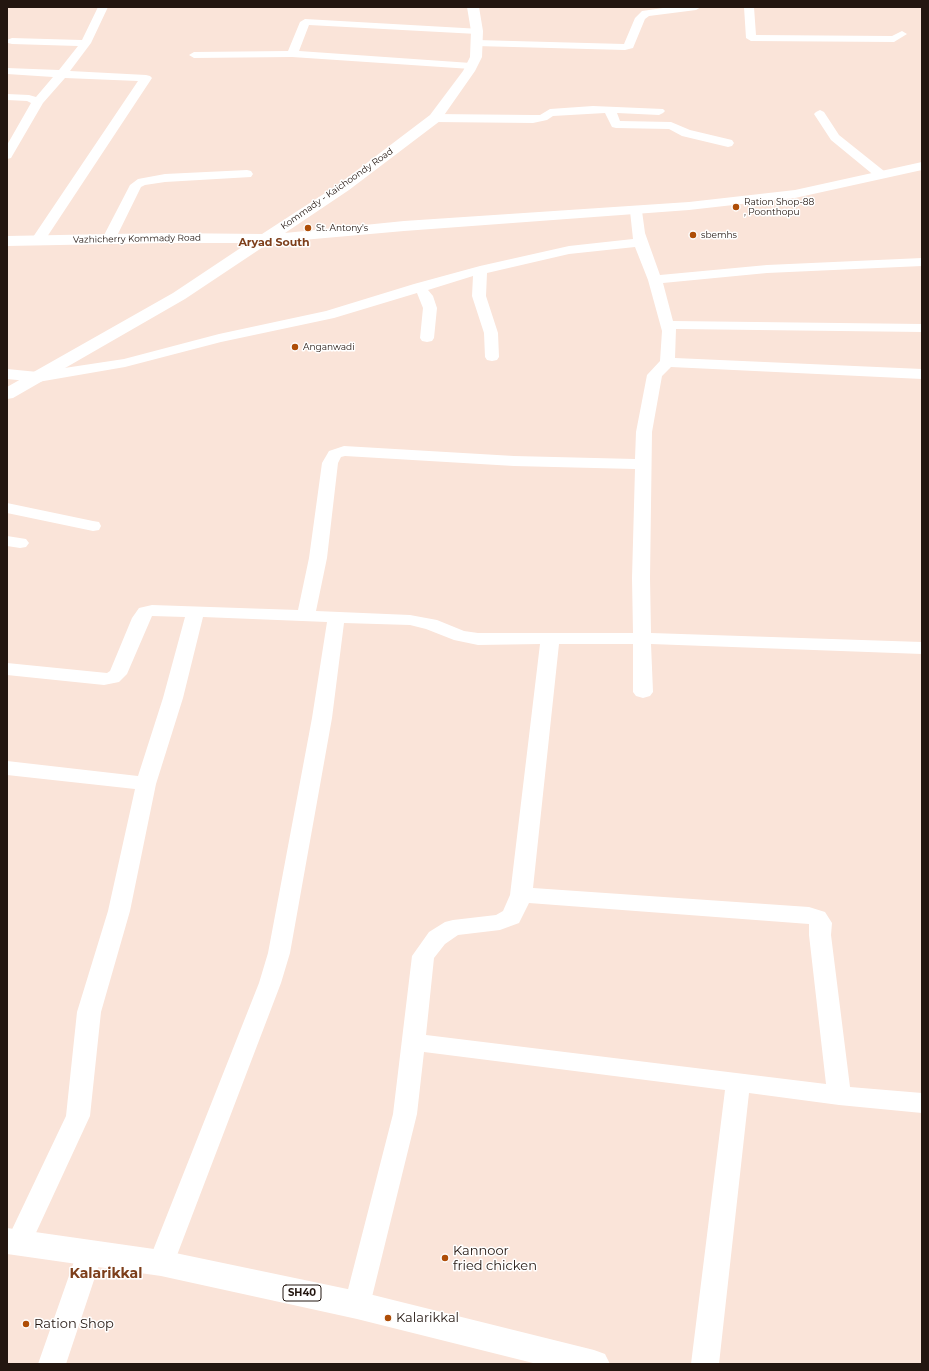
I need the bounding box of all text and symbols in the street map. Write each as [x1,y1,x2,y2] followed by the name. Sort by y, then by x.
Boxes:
[279,146,395,232] street label: Kommady - Kaichoondy Road
[744,197,814,218] place label: Ration Shop-88 , Poonthopu
[731,202,741,212] marker: Ration Shop-88 , Poonthopu
[303,223,313,233] marker: St. Antony's
[316,223,368,233] place label: St. Antony's
[688,230,698,240] marker: sbemhs
[701,230,737,240] place label: sbemhs
[73,232,201,246] street label: Vazhicherry Kommady Road
[238,236,310,250] district label: Aryad South
[290,342,300,352] marker: Anganwadi
[303,342,355,352] place label: Anganwadi
[453,1243,537,1274] place label: Kannoor fried chicken
[440,1253,450,1263] marker: Kannoor fried chicken
[70,1266,142,1282] district label: Kalarikkal
[283,1285,321,1301] road number: SH40
[396,1310,459,1326] place label: Kalarikkal
[383,1313,393,1323] marker: Kalarikkal
[34,1316,114,1332] place label: Ration Shop
[21,1319,31,1329] marker: Ration Shop

